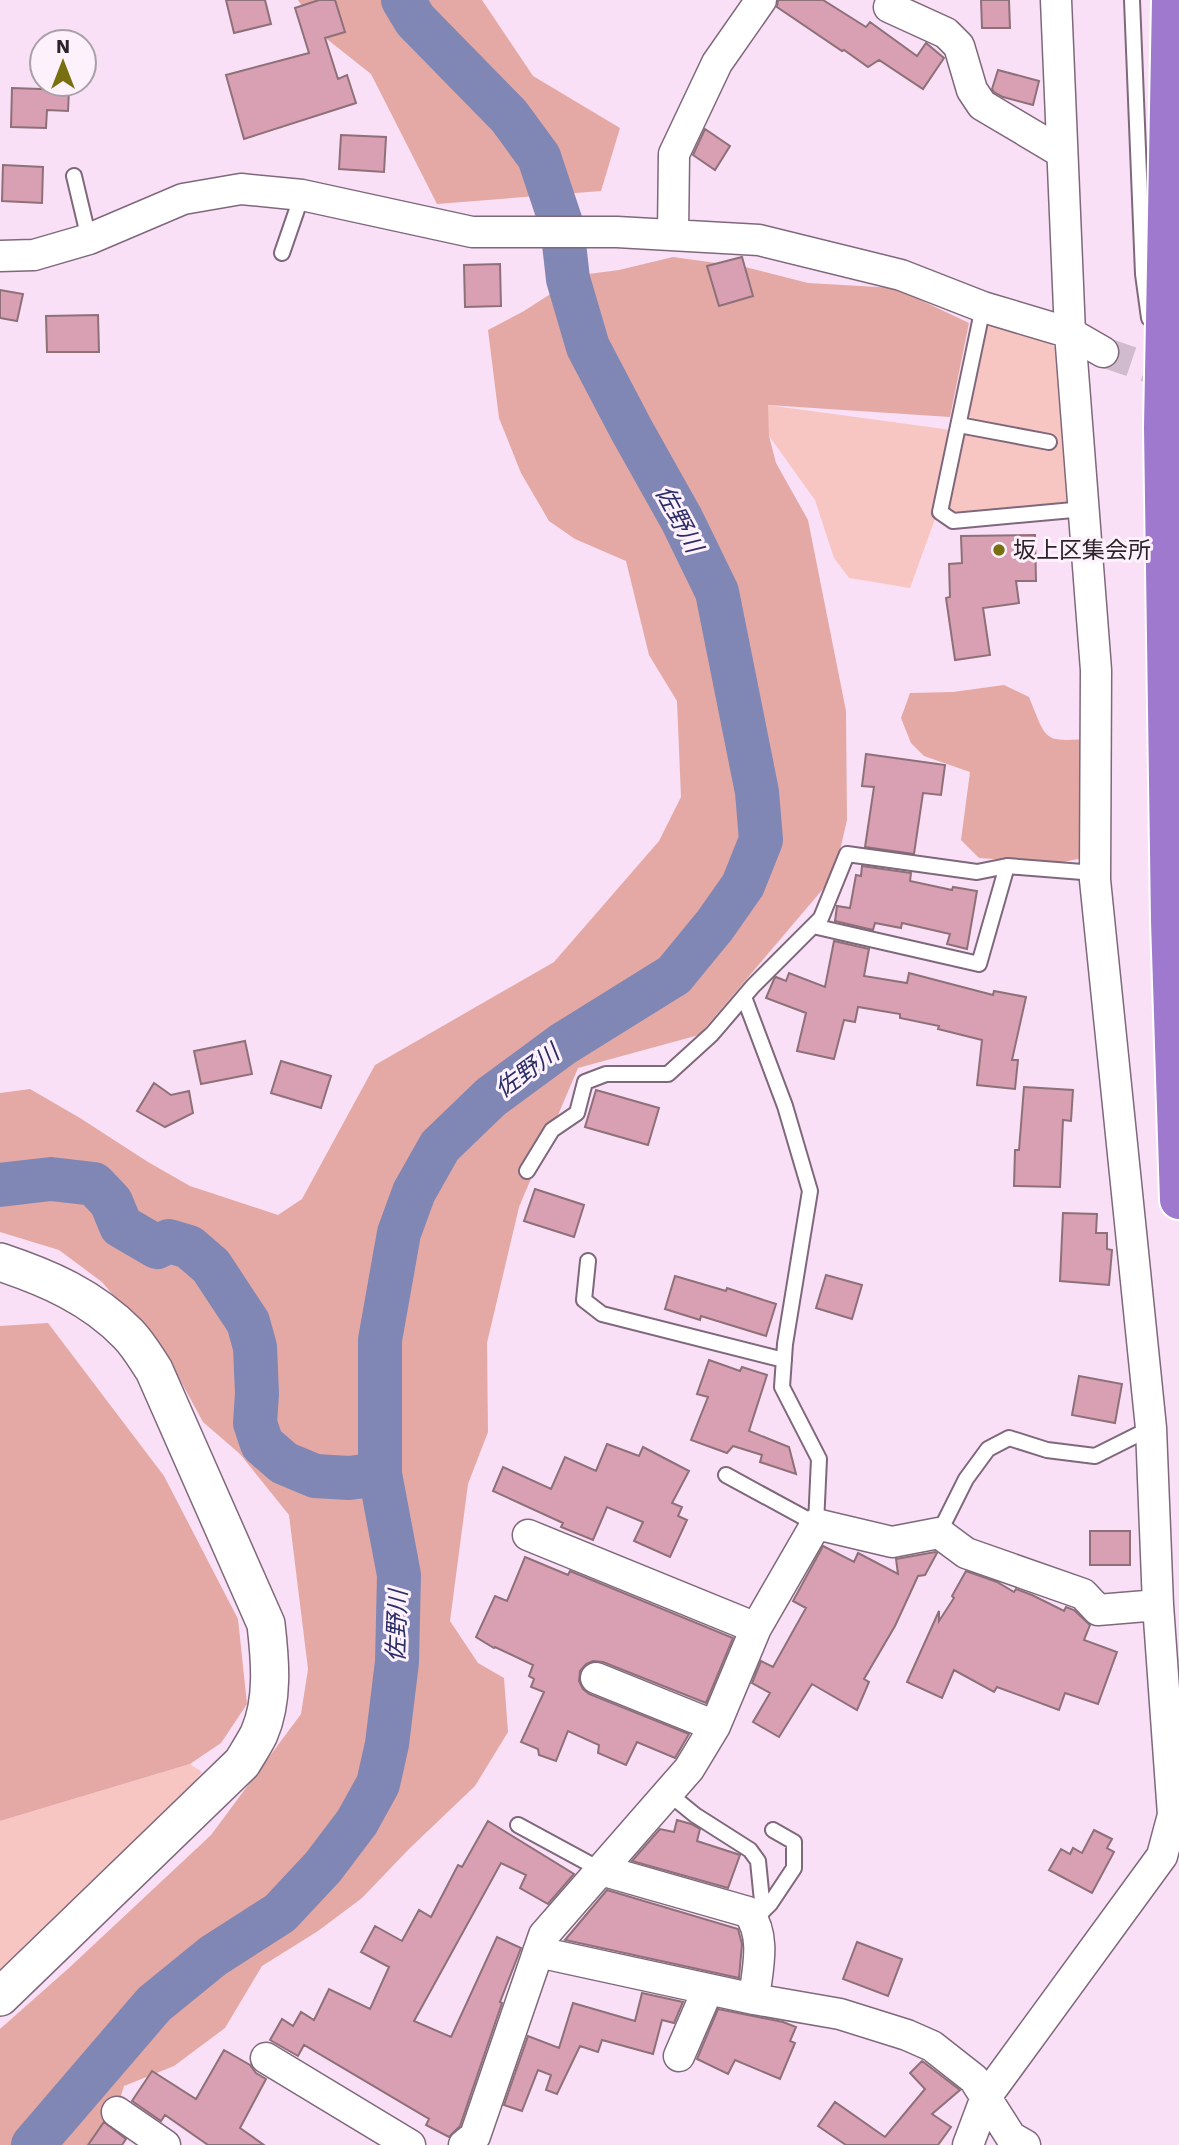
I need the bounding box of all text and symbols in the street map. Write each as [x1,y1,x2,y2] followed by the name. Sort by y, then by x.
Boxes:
[28,28,98,98] north arrow
[56,35,70,58] text: N
[650,481,710,560] water label: 佐野川
[1013,537,1151,564] place label: 坂上区集会所
[991,542,1007,558] marker: 坂上区集会所
[490,1037,567,1103] water label: 佐野川
[382,1587,412,1662] water label: 佐野川

